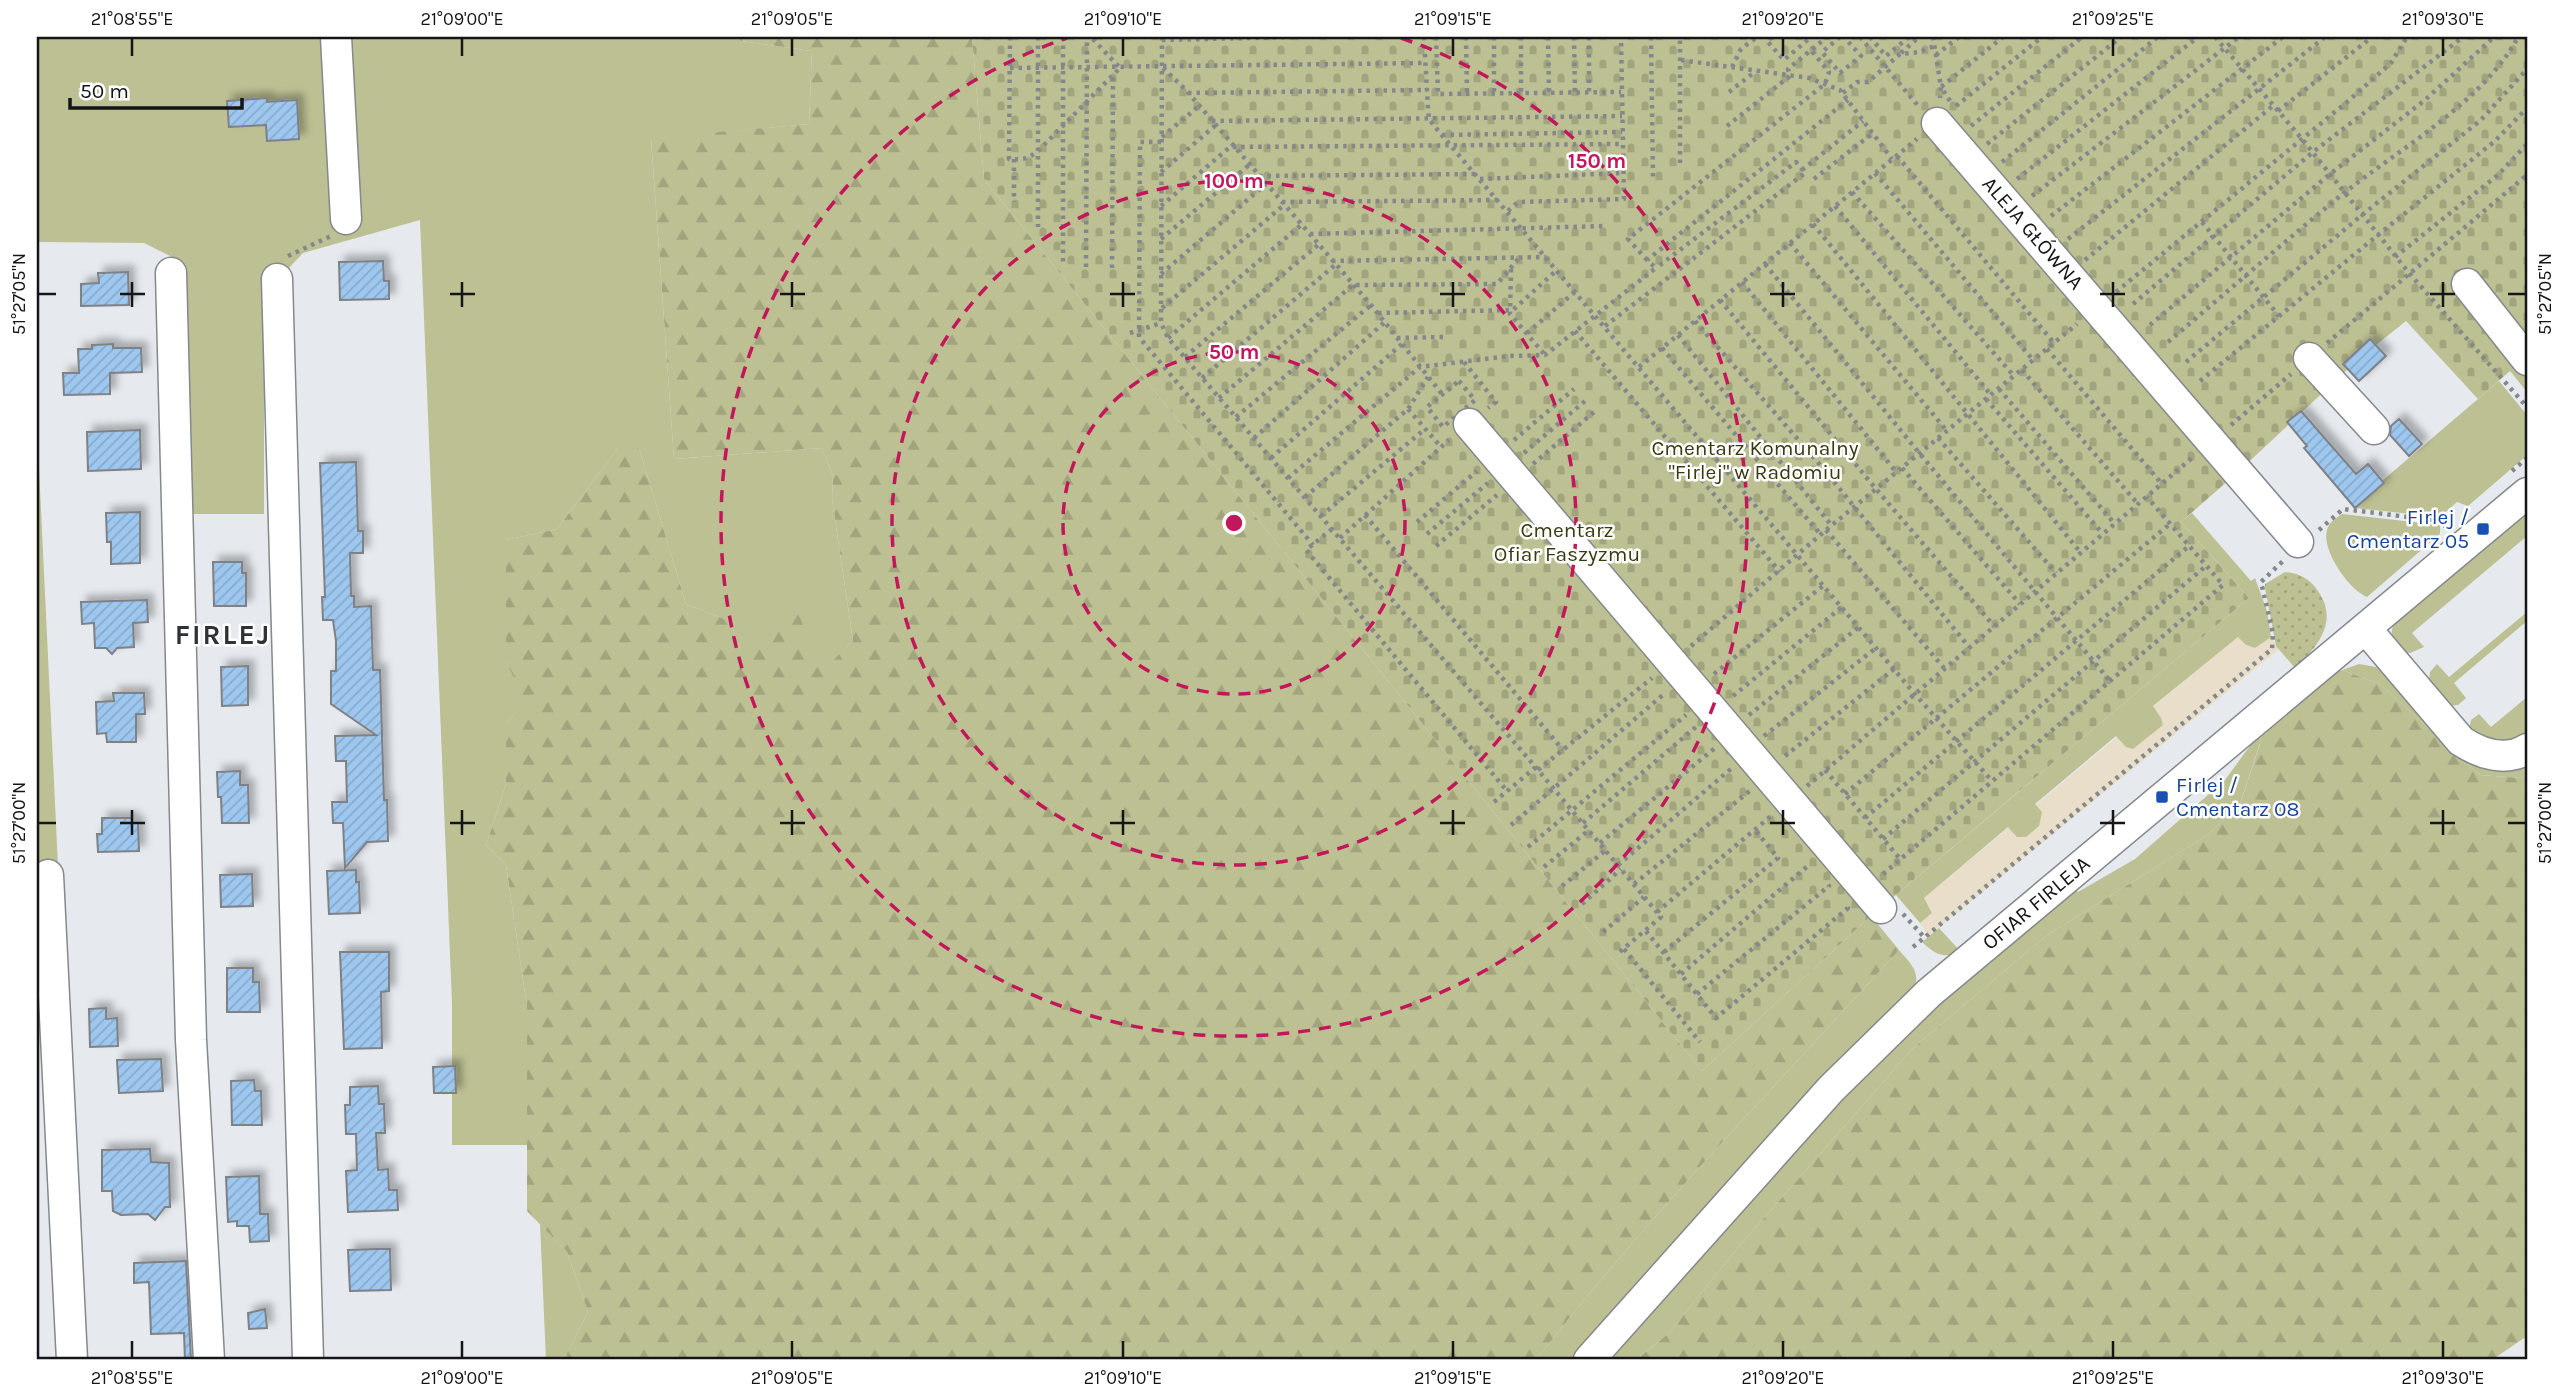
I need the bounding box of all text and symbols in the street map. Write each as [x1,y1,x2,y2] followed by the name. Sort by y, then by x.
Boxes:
[91,8,173,30] text: 21°08'55"E
[420,8,504,30] text: 21°09'00"E
[751,8,833,30] text: 21°09'05"E
[1084,8,1162,30] text: 21°09'10"E
[1414,8,1492,30] text: 21°09'15"E
[1742,8,1824,30] text: 21°09'20"E
[2072,8,2154,30] text: 21°09'25"E
[2402,8,2484,30] text: 21°09'30"E
[70,66,242,110] scale bar
[80,79,129,103] text: 50 m
[1568,149,1626,173] text: 150 m
[1204,169,1264,193] text: 100 m
[1978,172,2088,294] street label: ALEJA GŁÓWNA
[8,253,30,335] text: 51°27'05"N
[2534,253,2556,335] text: 51°27'05"N
[1209,340,1259,364] text: 50 m
[1651,436,1859,484] park label: Cmentarz Komunalny "Firlej" w Radomiu
[2347,505,2469,553] place label: Firlej / Cmentarz 05
[1222,511,1246,535] centre of rings
[1494,518,1640,566] park label: Cmentarz Ofiar Faszyzmu
[2475,521,2491,537] marker: Firlej / Cmentarz 05
[175,618,271,651] district label: FIRLEJ
[2176,773,2299,821] place label: Firlej / Cmentarz 08
[8,782,30,864] text: 51°27'00"N
[2534,782,2556,864] text: 51°27'00"N
[2154,789,2170,805] marker: Firlej / Cmentarz 08
[1978,851,2094,955] street label: OFIAR FIRLEJA
[91,1367,173,1389] text: 21°08'55"E
[420,1367,504,1389] text: 21°09'00"E
[751,1367,833,1389] text: 21°09'05"E
[1084,1367,1162,1389] text: 21°09'10"E
[1414,1367,1492,1389] text: 21°09'15"E
[1742,1367,1824,1389] text: 21°09'20"E
[2072,1367,2154,1389] text: 21°09'25"E
[2402,1367,2484,1389] text: 21°09'30"E

